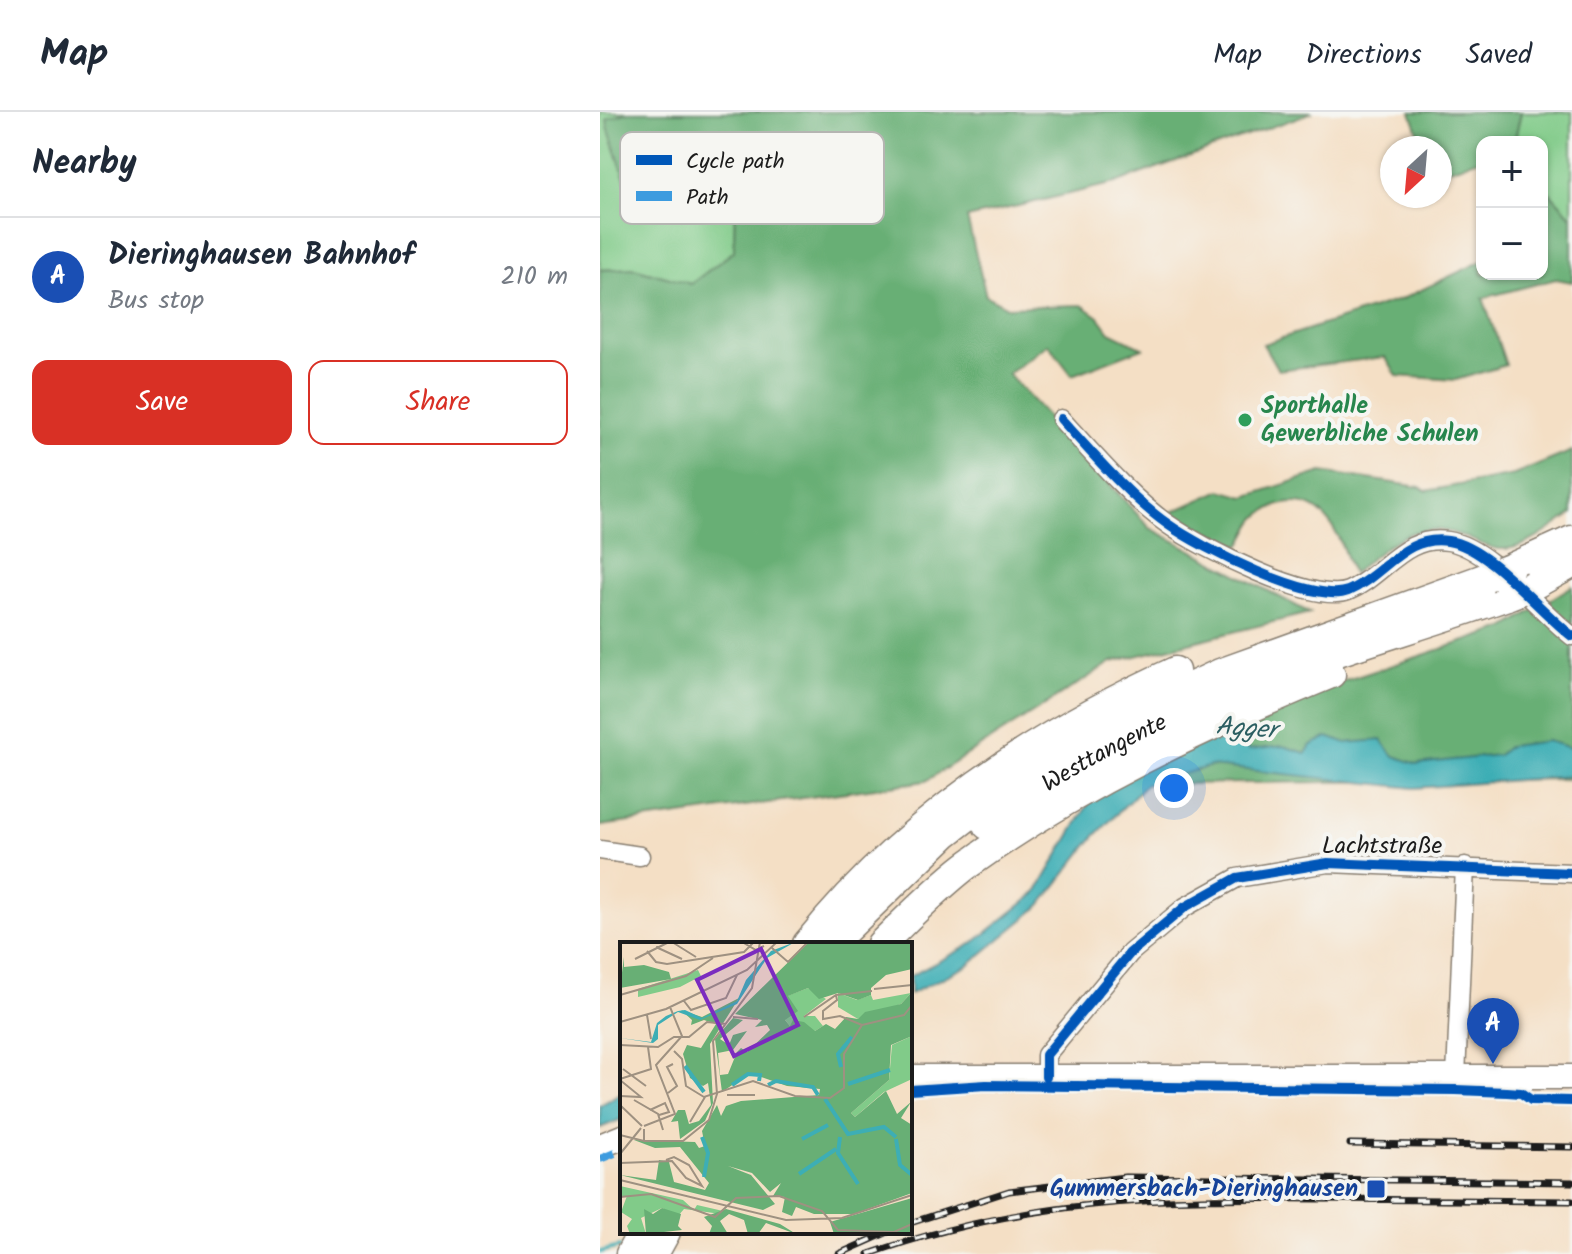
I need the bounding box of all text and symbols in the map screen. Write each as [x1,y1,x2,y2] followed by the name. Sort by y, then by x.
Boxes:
[40,25,109,85] text: Map
[1213,33,1262,78] text: Map
[1306,33,1422,78] text: Directions
[1466,33,1532,78] text: Saved
[620,132,884,224] legend
[1380,136,1452,208] north arrow
[1476,136,1548,280] map controls
[1476,136,1548,208] button: +
[32,137,137,191] text: Nearby
[686,145,785,180] text: Cycle path
[686,181,729,216] text: Path
[1476,208,1548,280] button: −
[108,232,415,280] text: Dieringhausen Bahnhof
[50,256,66,298] text: A
[501,256,568,298] text: 210 m
[108,280,204,322] text: Bus stop
[32,360,292,445] button: Save
[308,360,568,445] button: Share
[1261,387,1478,454] place label: Sporthalle Gewerbliche Schulen
[1236,411,1254,429] marker: Sporthalle Gewerbliche Schulen
[1034,703,1174,803] street label: Westtangente
[1214,706,1283,752] water label: Agger
[1154,768,1194,808] your location
[1322,827,1443,866] street label: Lachtstraße
[620,942,912,1234] inset map
[1467,998,1519,1064] pin: A
[1050,1170,1358,1209] place label: Gummersbach-Dieringhausen
[1365,1178,1387,1200] marker: Gummersbach-Dieringhausen

